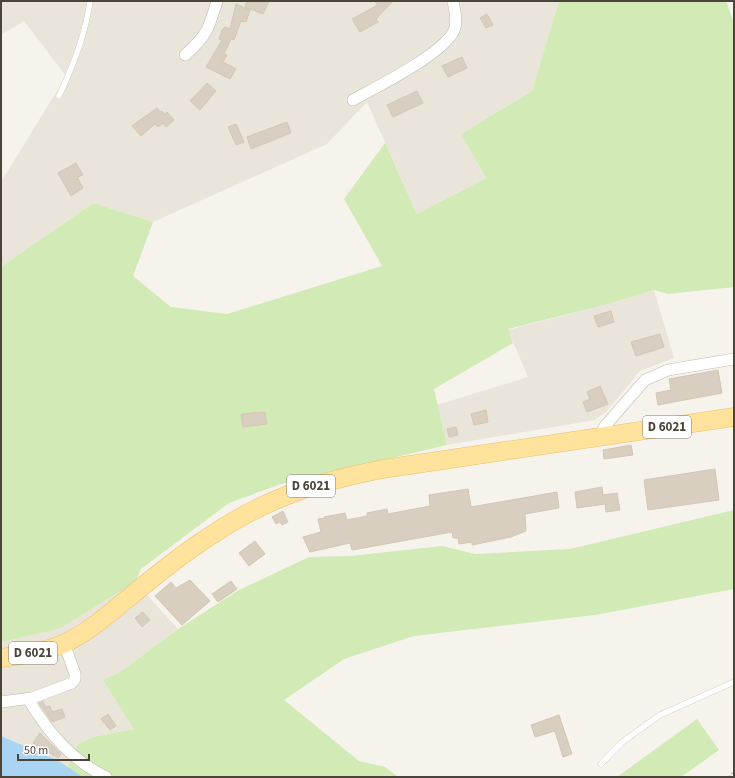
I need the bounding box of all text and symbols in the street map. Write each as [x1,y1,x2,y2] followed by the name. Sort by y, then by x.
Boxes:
[643,416,691,438] road number: D 6021
[287,475,335,497] road number: D 6021
[9,642,57,664] road number: D 6021
[18,736,89,762] scale bar
[24,742,48,759] text: 50 m

